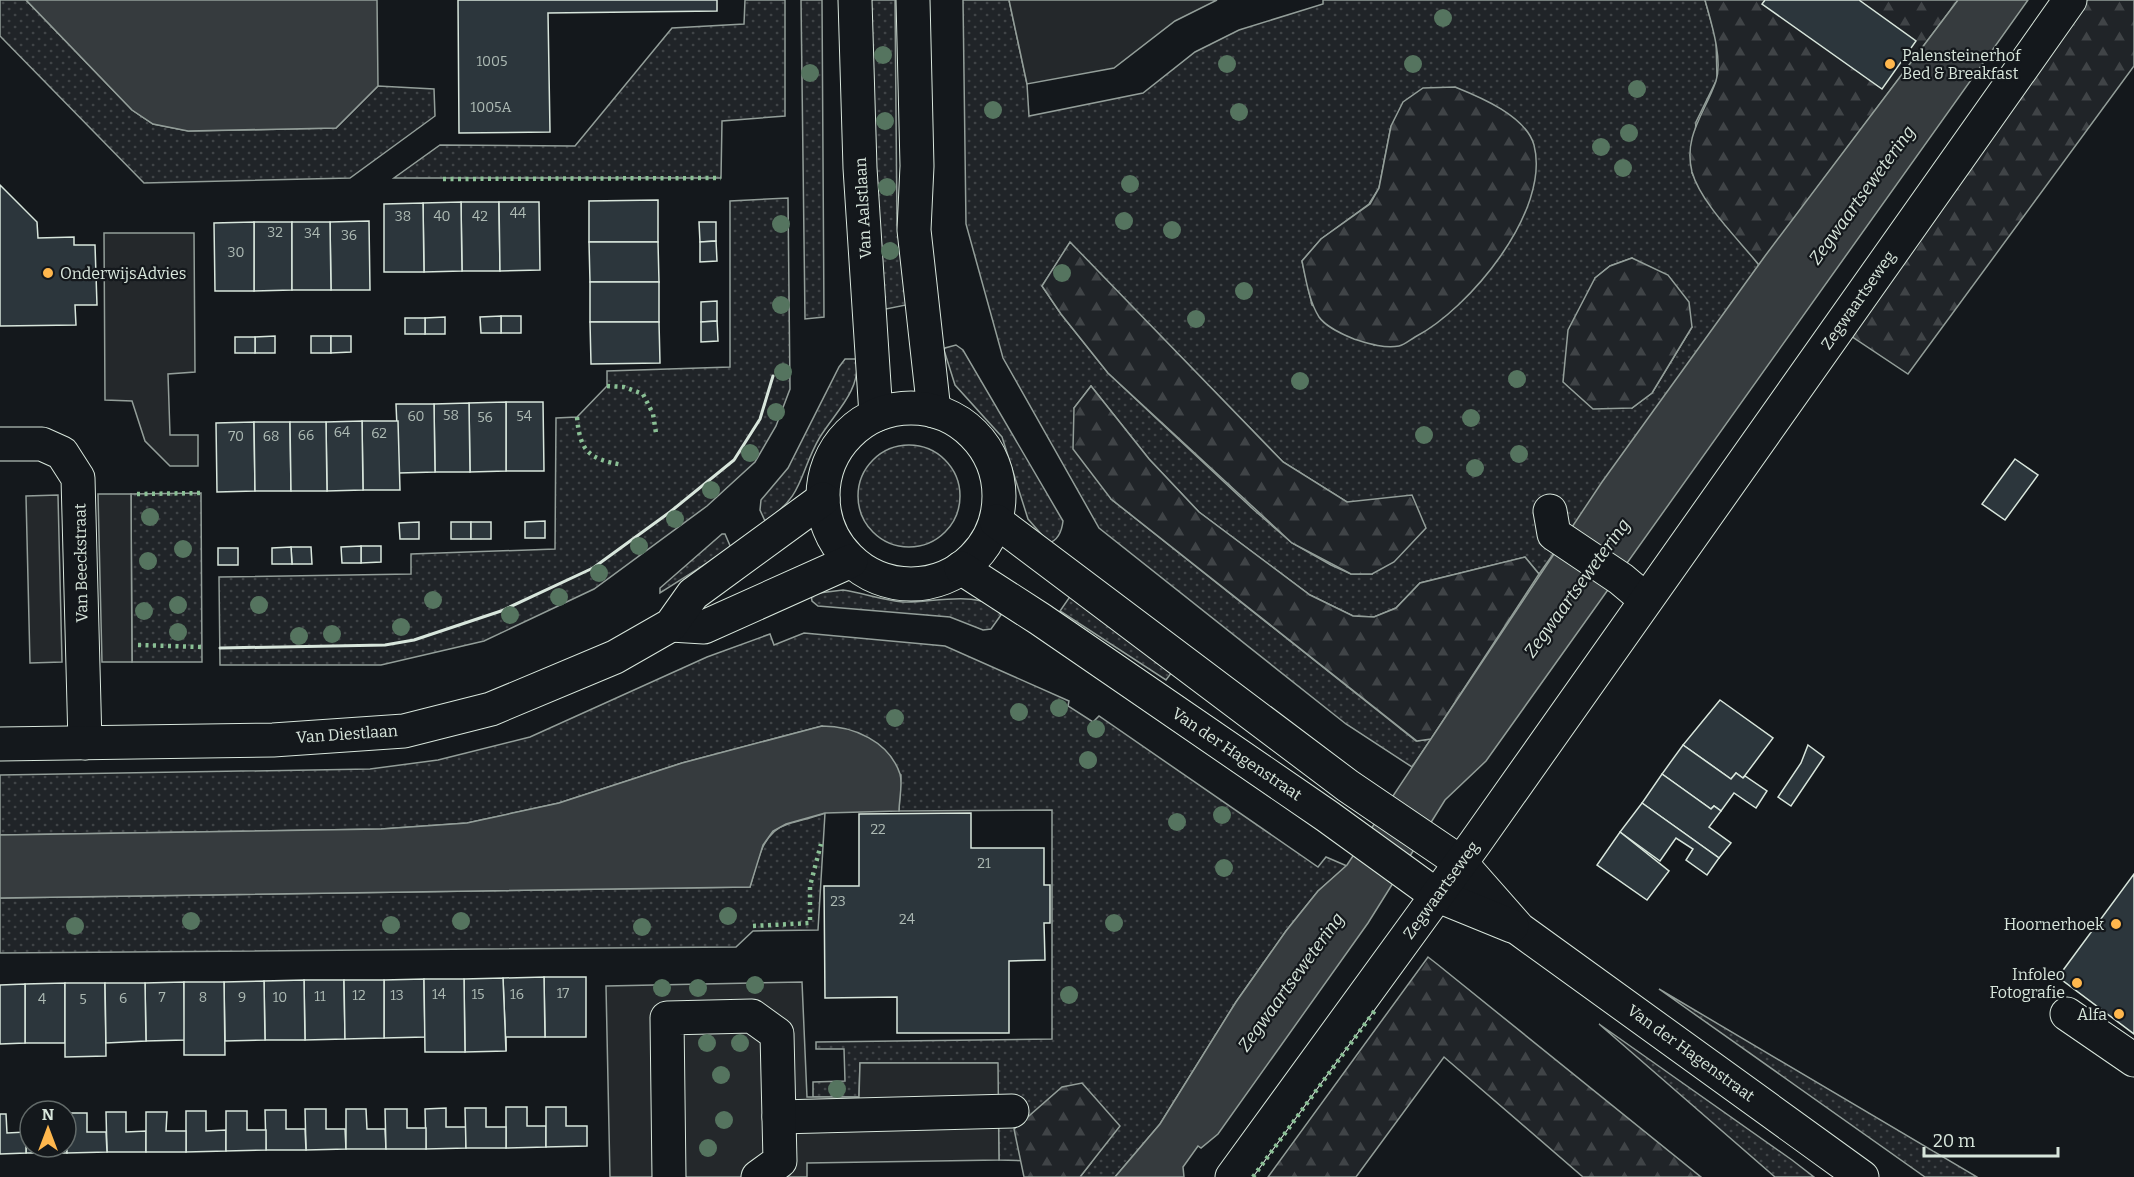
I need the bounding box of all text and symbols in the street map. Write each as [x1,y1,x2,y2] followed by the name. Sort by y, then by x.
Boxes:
[1902,46,2022,83] place label: Palensteinerhof Bed & Breakfast
[476,53,508,70] house number: 1005
[1883,57,1897,71] marker: Palensteinerhof Bed & Breakfast
[470,99,512,116] house number: 1005A
[1804,121,1920,269] water label: Zegwaartsewetering
[851,157,875,259] street label: Van Aalstlaan
[510,205,526,222] house number: 44
[395,208,411,225] house number: 38
[433,208,451,225] house number: 40
[472,208,488,225] house number: 42
[267,224,283,241] house number: 32
[304,225,320,242] house number: 34
[341,227,357,244] house number: 36
[228,244,244,261] house number: 30
[1817,247,1899,353] street label: Zegwaartseweg
[60,264,186,283] place label: OnderwijsAdvies
[41,266,55,280] marker: OnderwijsAdvies
[443,407,459,424] house number: 58
[407,408,425,425] house number: 60
[516,408,532,425] house number: 54
[477,409,493,426] house number: 56
[334,424,350,441] house number: 64
[371,425,387,442] house number: 62
[298,427,314,444] house number: 66
[228,428,244,445] house number: 70
[263,428,279,445] house number: 68
[70,503,92,623] street label: Van Beeckstraat
[1519,514,1635,662] water label: Zegwaartsewetering
[1168,703,1306,805] street label: Van der Hagenstraat
[296,721,398,747] street label: Van Diestlaan
[870,821,886,838] house number: 22
[1399,837,1483,943] street label: Zegwaartseweg
[977,855,991,872] house number: 21
[830,893,846,910] house number: 23
[1233,908,1349,1056] water label: Zegwaartsewetering
[899,911,915,928] house number: 24
[2004,915,2104,934] place label: Hoornerhoek
[2109,917,2123,931] marker: Hoornerhoek
[1989,965,2065,1002] place label: Infoleo Fotografie
[2070,976,2084,990] marker: Infoleo Fotografie
[557,985,569,1002] house number: 17
[432,986,446,1003] house number: 14
[471,986,485,1003] house number: 15
[510,986,524,1003] house number: 16
[352,987,366,1004] house number: 12
[390,987,404,1004] house number: 13
[314,988,326,1005] house number: 11
[158,989,166,1006] house number: 7
[199,989,207,1006] house number: 8
[238,989,246,1006] house number: 9
[273,989,287,1006] house number: 10
[119,990,127,1007] house number: 6
[38,991,46,1008] house number: 4
[79,991,87,1008] house number: 5
[1624,1001,1758,1106] street label: Van der Hagenstraat
[2077,1005,2107,1024] place label: Alfa
[2112,1007,2126,1021] marker: Alfa
[18,1099,78,1159] north arrow
[42,1105,54,1124] text: N
[1924,1120,2058,1158] scale bar
[1933,1130,1975,1152] text: 20 m

